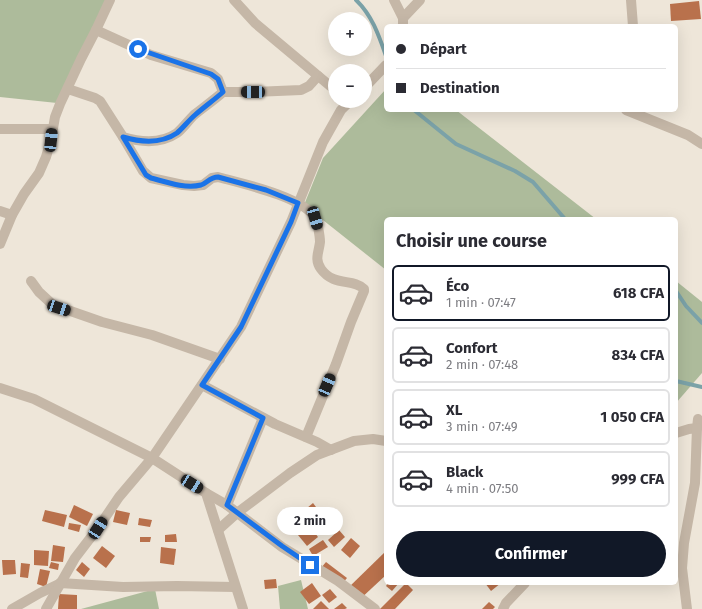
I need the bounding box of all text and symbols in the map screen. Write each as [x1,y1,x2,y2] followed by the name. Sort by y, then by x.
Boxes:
[328,12,372,108] map controls
[328,12,372,56] button: +
[129,40,147,58] route start
[420,40,467,58] text: Départ
[328,64,372,108] button: −
[420,79,500,97] text: Destination
[241,86,265,98] car
[44,127,58,153] car
[306,205,324,231] car
[396,230,547,252] text: Choisir une course
[398,275,434,311] icon: car
[446,277,469,295] text: Éco
[613,284,664,302] text: 618 CFA
[446,295,516,310] text: 1 min · 07:47
[46,299,72,317] car
[398,337,434,373] icon: car
[446,339,498,357] text: Confort
[611,346,664,364] text: 834 CFA
[446,357,518,372] text: 2 min · 07:48
[317,372,337,398] car
[398,399,434,435] icon: car
[446,401,462,419] text: XL
[600,408,664,426] text: 1 050 CFA
[446,419,518,434] text: 3 min · 07:49
[398,461,434,497] icon: car
[446,463,483,481] text: Black
[611,470,664,488] text: 999 CFA
[179,473,205,495] car
[446,481,519,496] text: 4 min · 07:50
[277,507,343,535] callout: 2 min
[294,513,326,528] text: 2 min
[86,515,110,541] car
[396,531,666,577] button: Confirmer
[301,556,319,574] route end

